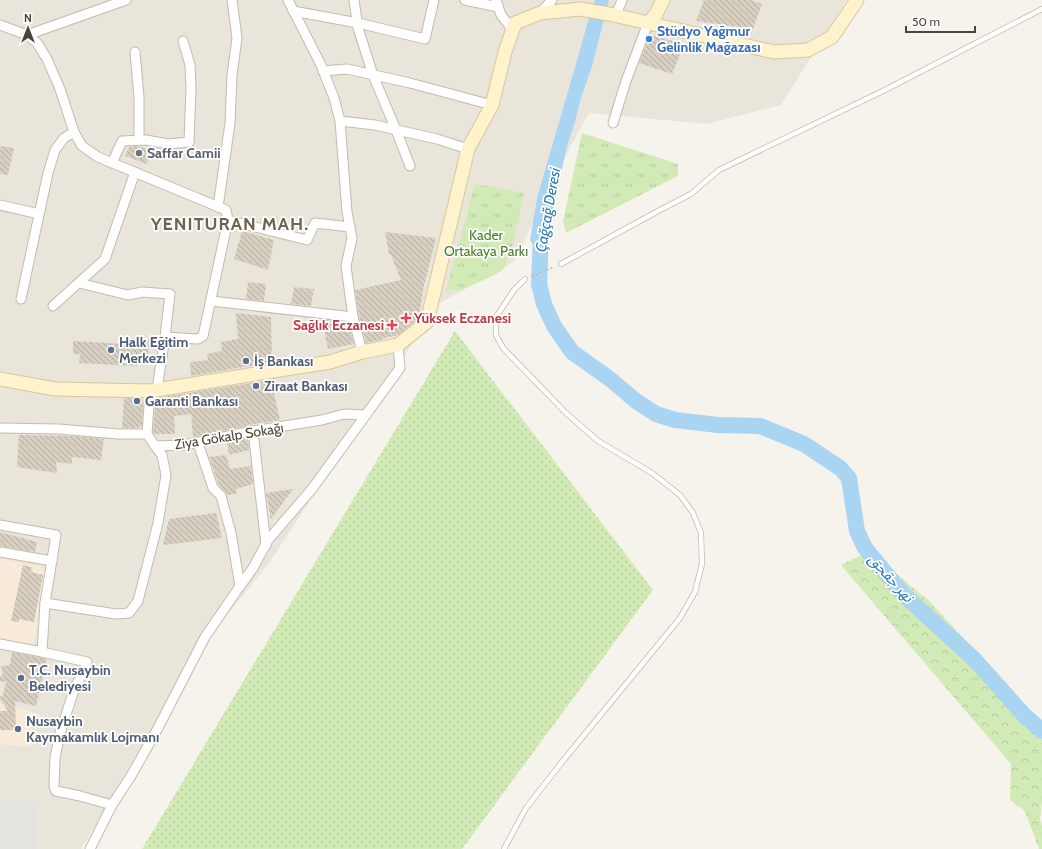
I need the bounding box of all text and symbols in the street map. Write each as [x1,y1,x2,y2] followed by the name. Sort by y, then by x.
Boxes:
[8,8,48,48] north arrow
[906,8,975,34] scale bar
[24,11,32,25] text: N
[912,14,940,29] text: 50 m
[657,22,761,56] place label: Stüdyo Yağmur Gelinlik Mağazası
[644,34,654,44] marker: Stüdyo Yağmur Gelinlik Mağazası
[147,144,221,162] place label: Saffar Camii
[134,148,144,158] marker: Saffar Camii
[532,166,564,253] water label: Çağçağ Deresi
[150,213,309,235] district label: YENITURAN MAH.
[444,226,528,260] park label: Kader Ortakaya Parkı
[413,309,511,327] place label: Yüksek Eczanesi
[401,313,411,323] marker: Yüksek Eczanesi
[293,316,384,334] place label: Sağlık Eczanesi
[387,320,397,330] marker: Sağlık Eczanesi
[119,333,188,367] place label: Halk Eğitim Merkezi
[106,345,116,355] marker: Halk Eğitim Merkezi
[254,352,313,370] place label: İş Bankası
[241,356,251,366] marker: İş Bankası
[264,377,348,395] place label: Ziraat Bankası
[251,381,261,391] marker: Ziraat Bankası
[145,392,238,410] place label: Garanti Bankası
[132,396,142,406] marker: Garanti Bankası
[173,418,285,454] street label: Ziya Gökalp Sokağı
[864,550,918,608] water label: نهر جقجق
[29,661,111,695] place label: T.C. Nusaybin Belediyesi
[16,673,26,683] marker: T.C. Nusaybin Belediyesi
[26,712,159,746] place label: Nusaybin Kaymakamlık Lojmanı
[13,724,23,734] marker: Nusaybin Kaymakamlık Lojmanı

